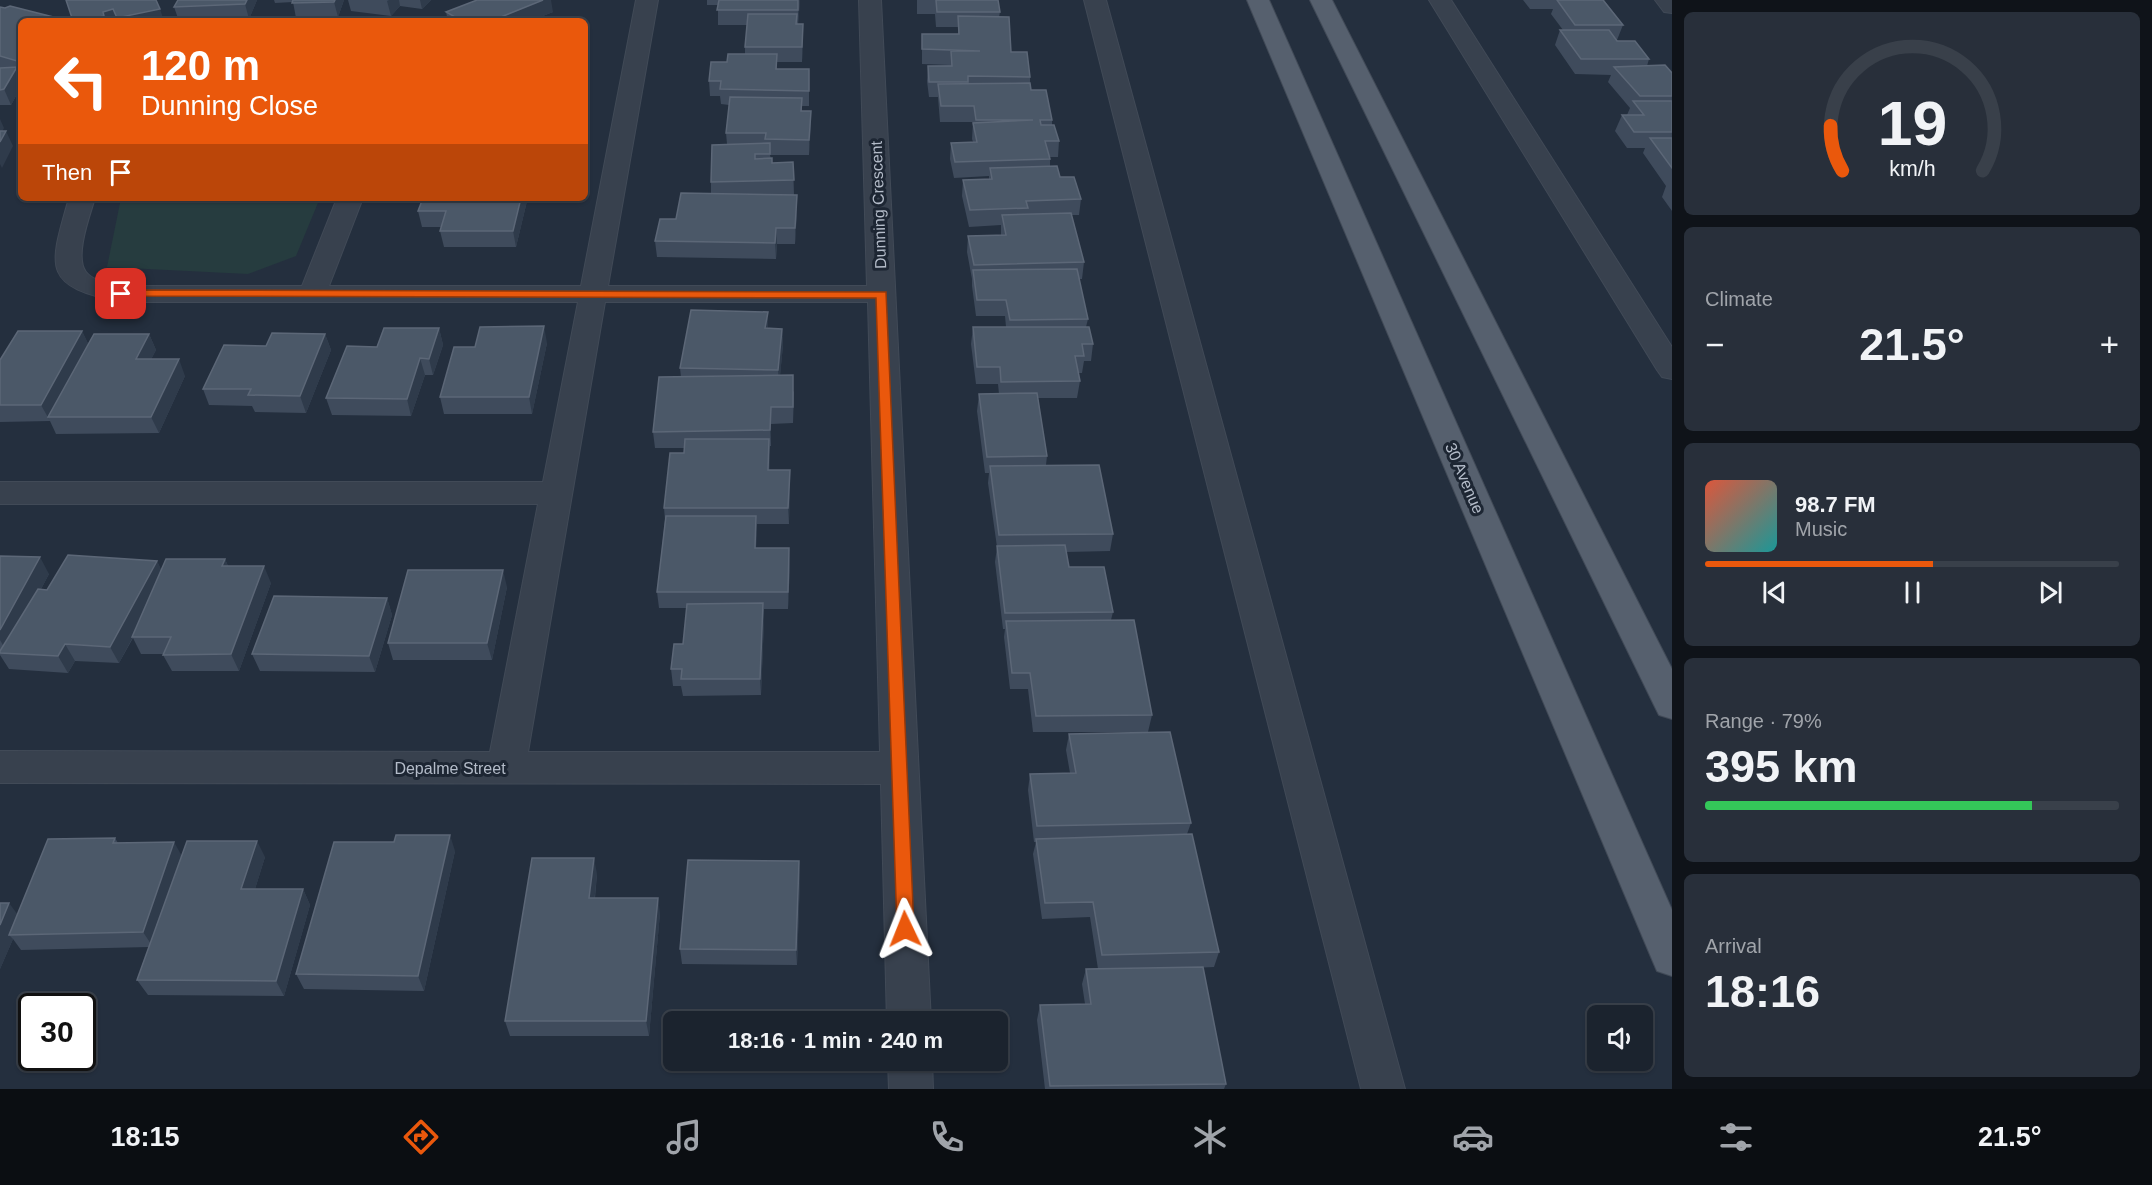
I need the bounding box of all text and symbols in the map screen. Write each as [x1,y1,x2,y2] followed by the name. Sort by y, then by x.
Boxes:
[42,42,120,120] icon: left
[141,42,260,89] text: 120 m
[1877,89,1947,158] text: 19
[141,91,318,121] text: Dunning Close
[868,140,889,269] street label: Dunning Crescent
[104,156,137,189] icon: arrive
[1889,157,1935,181] text: km/h
[42,160,92,185] text: Then
[95,268,146,319] pin
[104,277,137,310] icon: arrive
[1705,288,1773,310] text: Climate
[1859,319,1965,370] text: 21.5°
[1705,326,1724,363] text: −
[2100,326,2119,363] text: +
[1442,440,1487,516] street label: 30 Avenue
[1795,492,1876,517] text: 98.7 FM
[1795,518,1847,540] text: Music
[1758,576,1791,609] icon: previous
[1896,576,1929,609] icon: pause
[2034,576,2067,609] icon: next
[1705,710,1822,732] text: Range · 79%
[1705,741,1858,792] text: 395 km
[394,760,506,777] street label: Depalme Street
[873,897,937,961] position arrow
[1705,935,1762,957] text: Arrival
[1705,966,1820,1017] text: 18:16
[18,993,96,1071] speed limit sign: 30
[1587,1005,1653,1071] map controls
[1587,1005,1653,1071] button: sound
[728,1028,943,1053] text: 18:16 · 1 min · 240 m
[400,1116,442,1158] icon: directions
[663,1116,705,1158] icon: music
[926,1116,968,1158] icon: phone
[1189,1116,1231,1158] icon: climate
[1452,1116,1494,1158] icon: car
[1715,1116,1757,1158] icon: filters
[110,1122,180,1152] text: 18:15
[1978,1122,2041,1152] text: 21.5°

